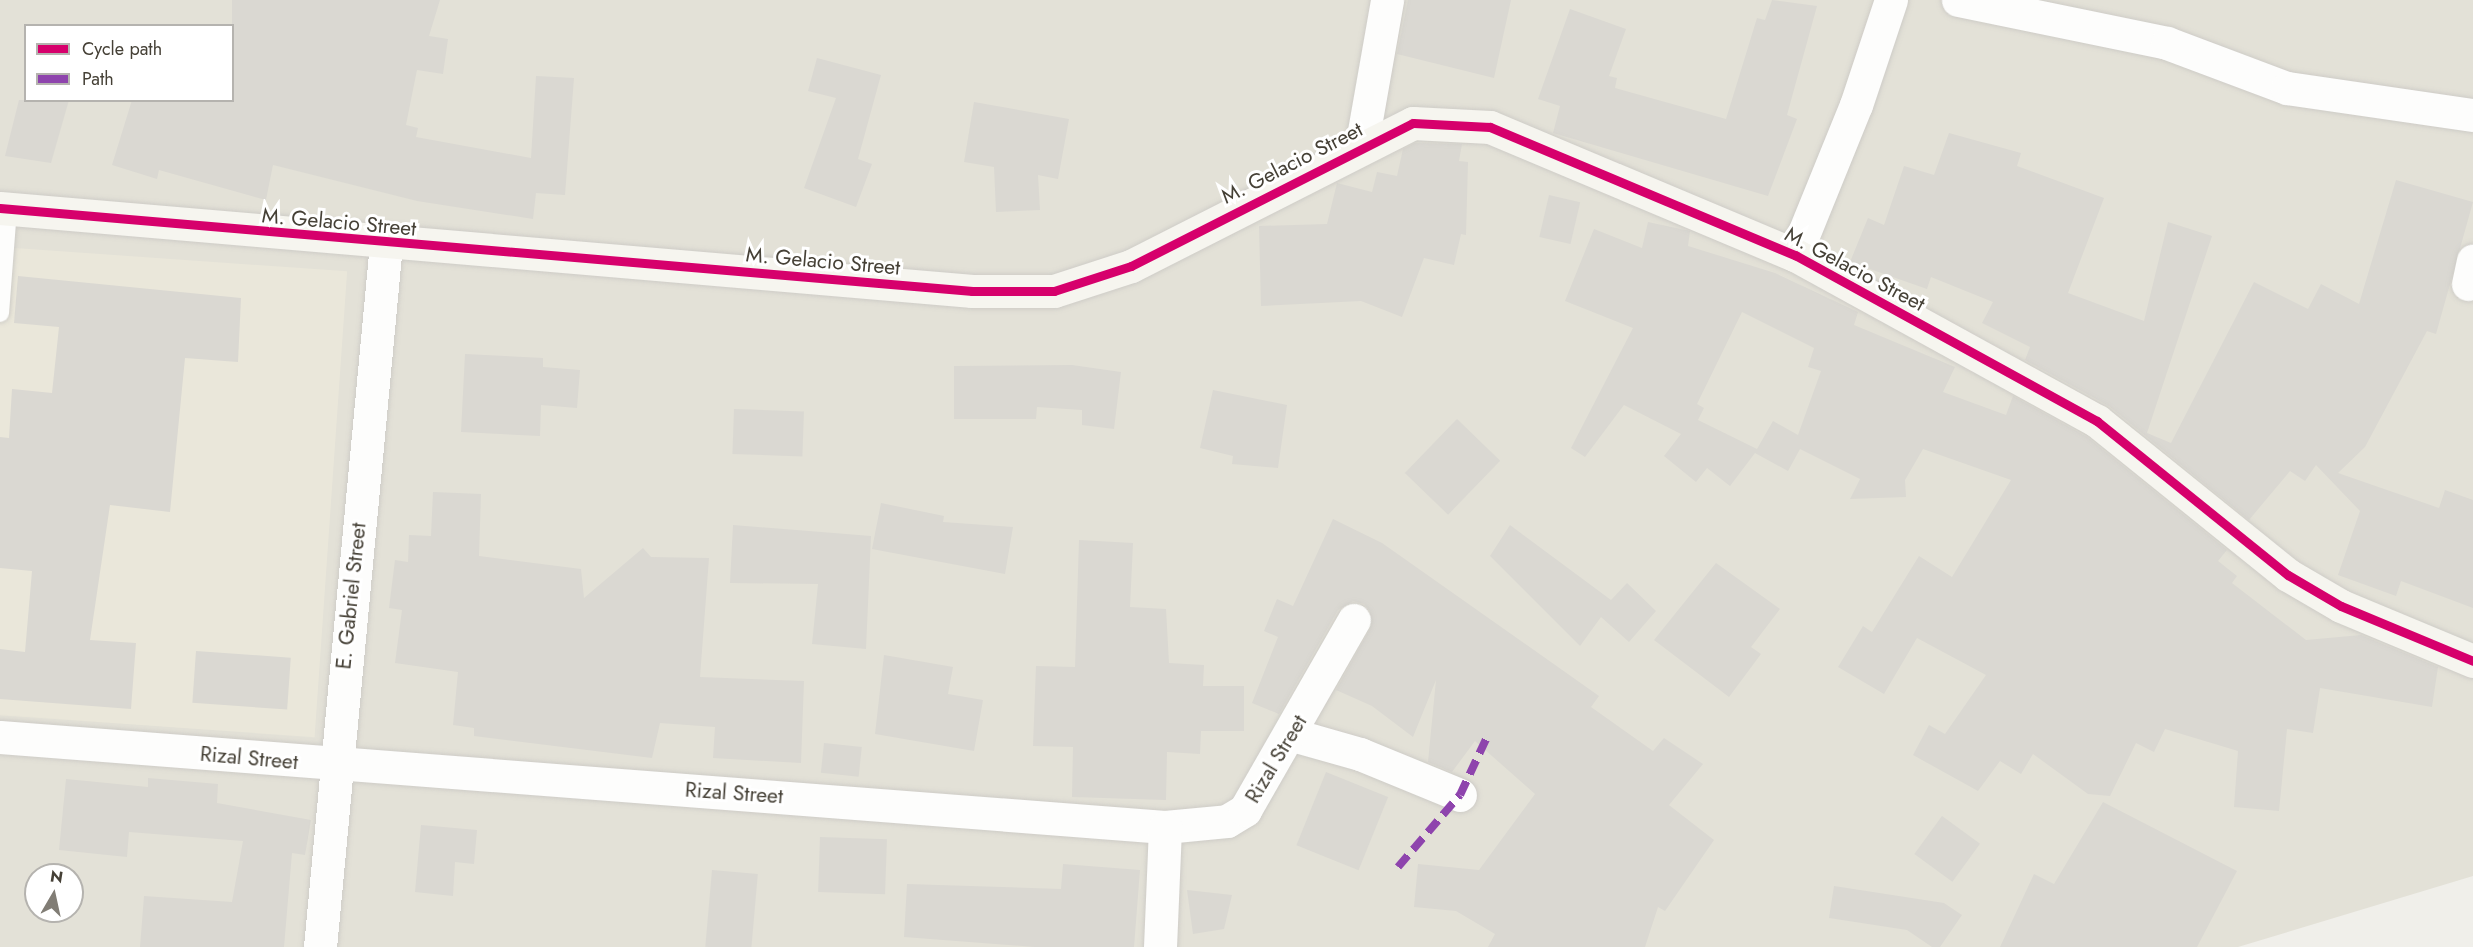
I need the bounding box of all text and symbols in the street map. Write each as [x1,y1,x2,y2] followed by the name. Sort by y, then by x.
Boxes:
[24,24,234,102] legend
[82,36,162,62] text: Cycle path
[82,66,114,92] text: Path
[1217,117,1367,209] street label: M. Gelacio Street
[261,203,417,241] street label: M. Gelacio Street
[1781,221,1929,317] street label: M. Gelacio Street
[745,242,901,280] street label: M. Gelacio Street
[331,521,371,671] street label: E. Gabriel Street
[1240,710,1312,808] street label: Rizal Street
[199,741,299,775] street label: Rizal Street
[684,777,784,809] street label: Rizal Street
[24,863,84,923] north arrow
[49,864,65,889] text: N

